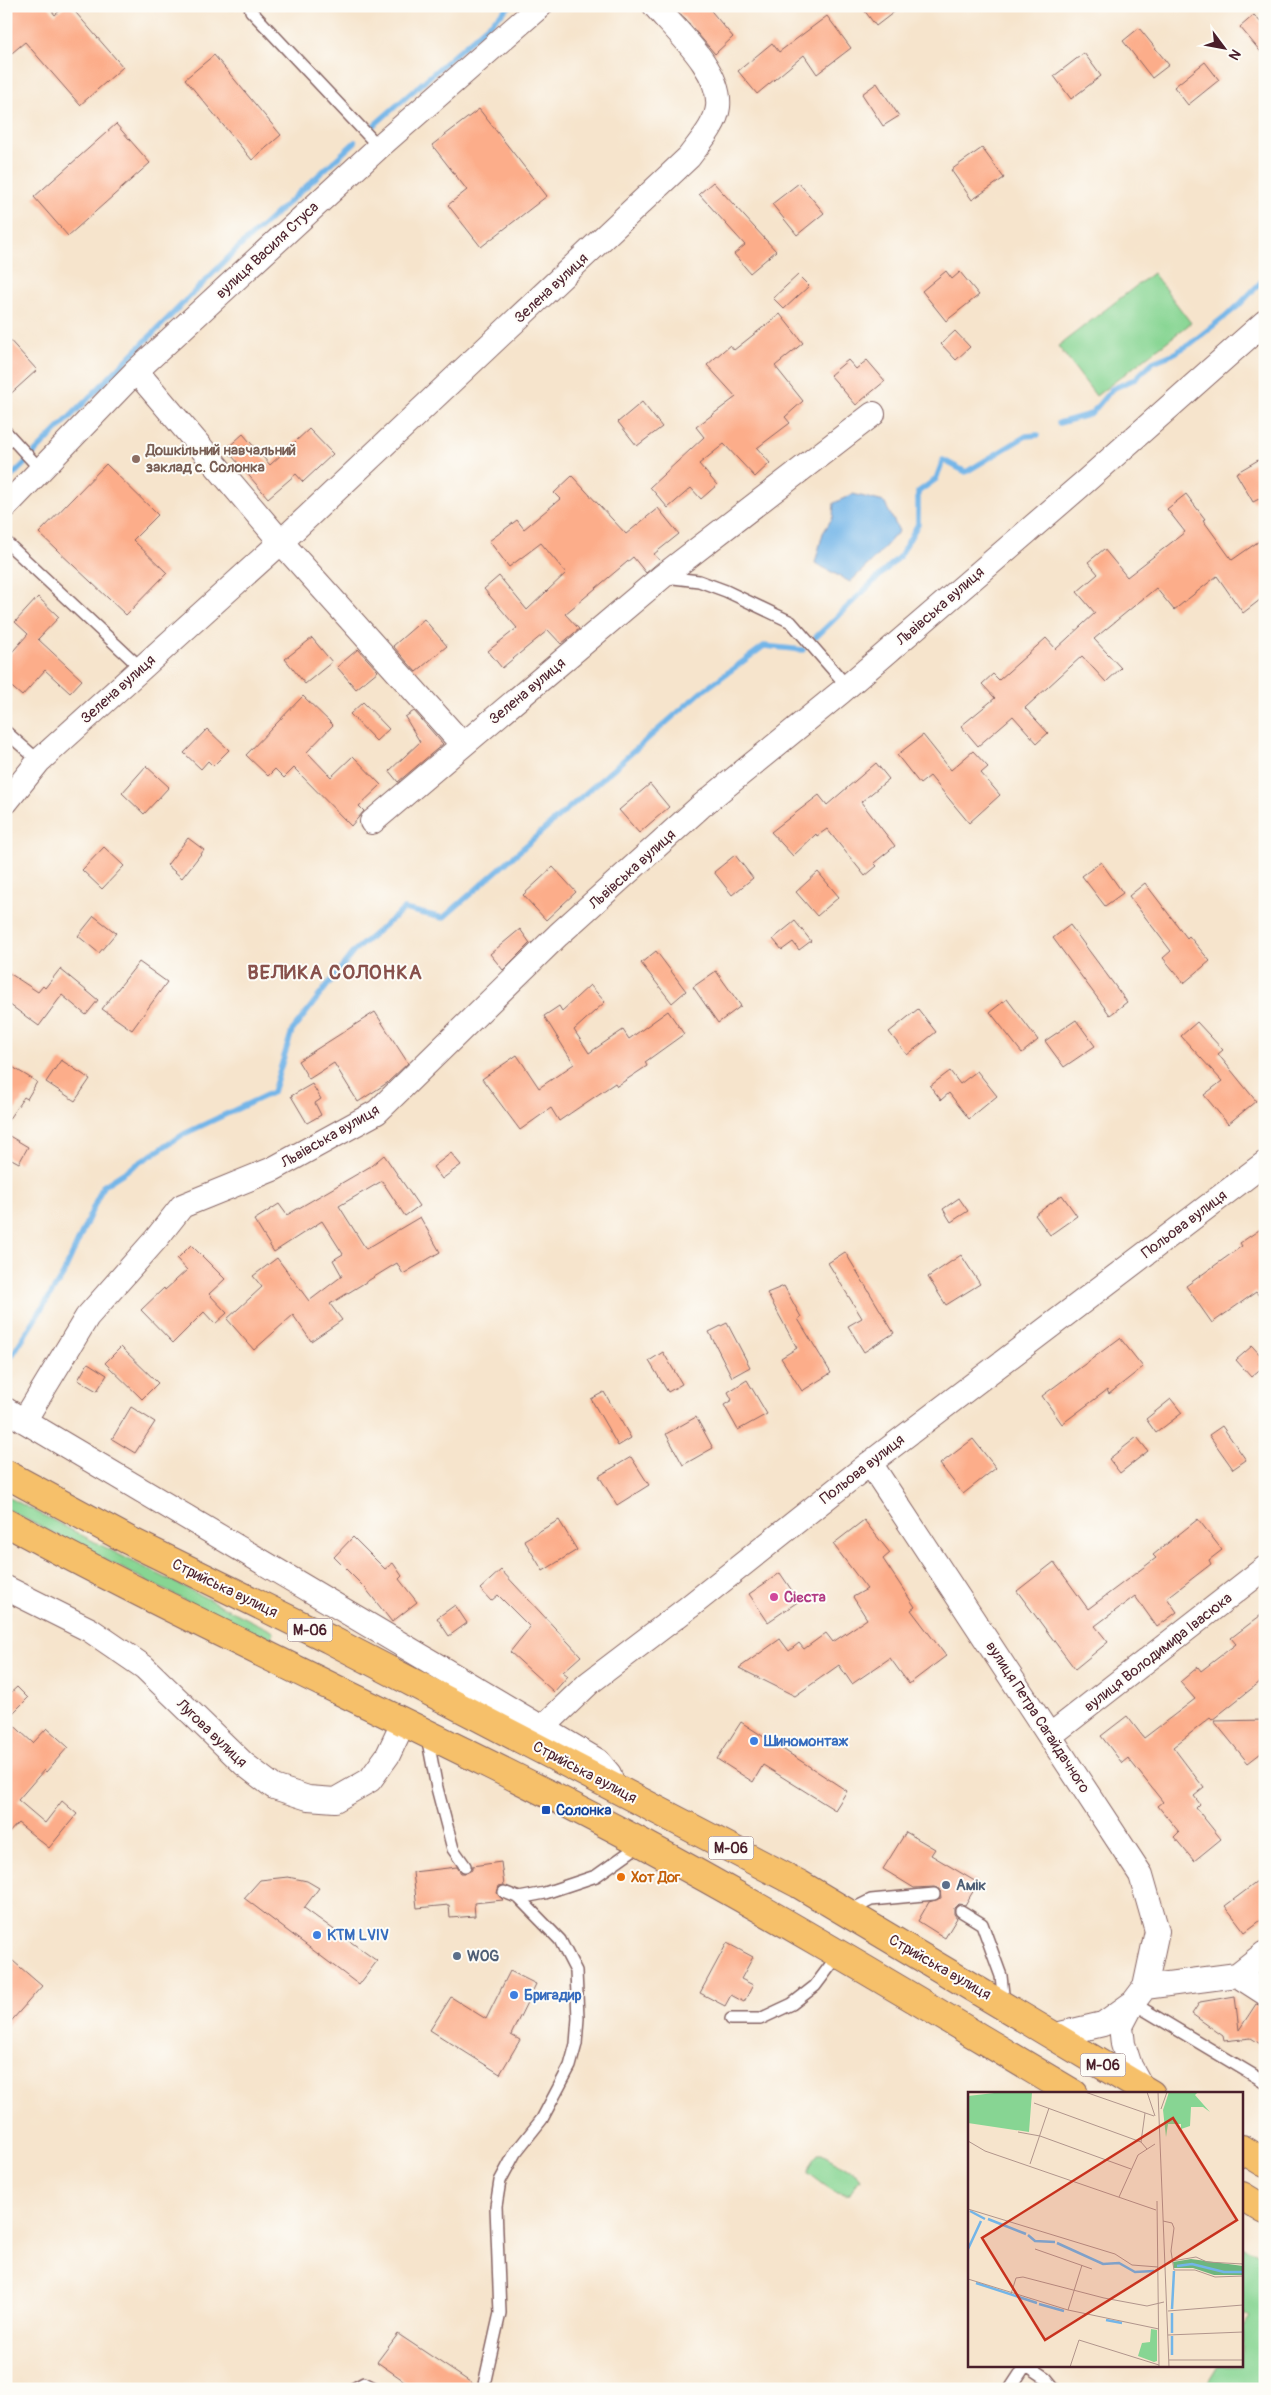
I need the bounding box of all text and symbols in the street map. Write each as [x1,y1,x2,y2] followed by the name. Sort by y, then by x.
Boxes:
[1198,22,1248,72] north arrow
[1225,46,1244,63] text: N
[212,198,323,303] street label: вулиця Василя Стуса
[510,249,592,327] street label: Зелена вулиця
[145,441,296,477] place label: Дошкільний навчальний заклад с. Солонка
[130,453,142,465] marker: Дошкільний навчальний заклад с. Солонка
[892,563,988,650] street label: Львівська вулиця
[77,651,160,728] street label: Зелена вулиця
[485,654,570,729] street label: Зелена вулиця
[584,825,680,914] street label: Львівська вулиця
[247,960,423,985] district label: ВЕЛИКА СОЛОНКА
[277,1101,383,1173] street label: Львівська вулиця
[1138,1186,1231,1263] street label: Польова вулиця
[816,1430,908,1508] street label: Польова вулиця
[169,1555,281,1622] street label: Стрийська вулиця
[784,1588,826,1607] place label: Сієста
[1080,1589,1236,1716] street label: вулиця Володимира Івасюка
[768,1591,780,1603] marker: Сієста
[288,1618,332,1642] road number: М-06
[981,1638,1094,1797] street label: вулиця Петра Сагайдачного
[172,1694,251,1772] street label: Лугова вулиця
[763,1732,848,1751] place label: Шиномонтаж
[748,1735,760,1747] marker: Шиномонтаж
[530,1737,640,1808] street label: Стрийська вулиця
[556,1801,611,1820] place label: Солонка
[540,1804,552,1816] marker: Солонка
[708,1836,754,1860] road number: М-06
[631,1868,681,1887] place label: Хот Дог
[615,1871,627,1883] marker: Хот Дог
[956,1876,986,1895] place label: Амік
[940,1879,952,1891] marker: Амік
[327,1926,389,1945] place label: KTM LVIV
[311,1929,323,1941] marker: KTM LVIV
[885,1930,994,2004] street label: Стрийська вулиця
[467,1947,499,1966] place label: WOG
[451,1950,463,1962] marker: WOG
[524,1986,582,2005] place label: Бригадир
[508,1989,520,2001] marker: Бригадир
[1080,2054,1126,2076] road number: М-06
[968,2092,1244,2368] inset map

